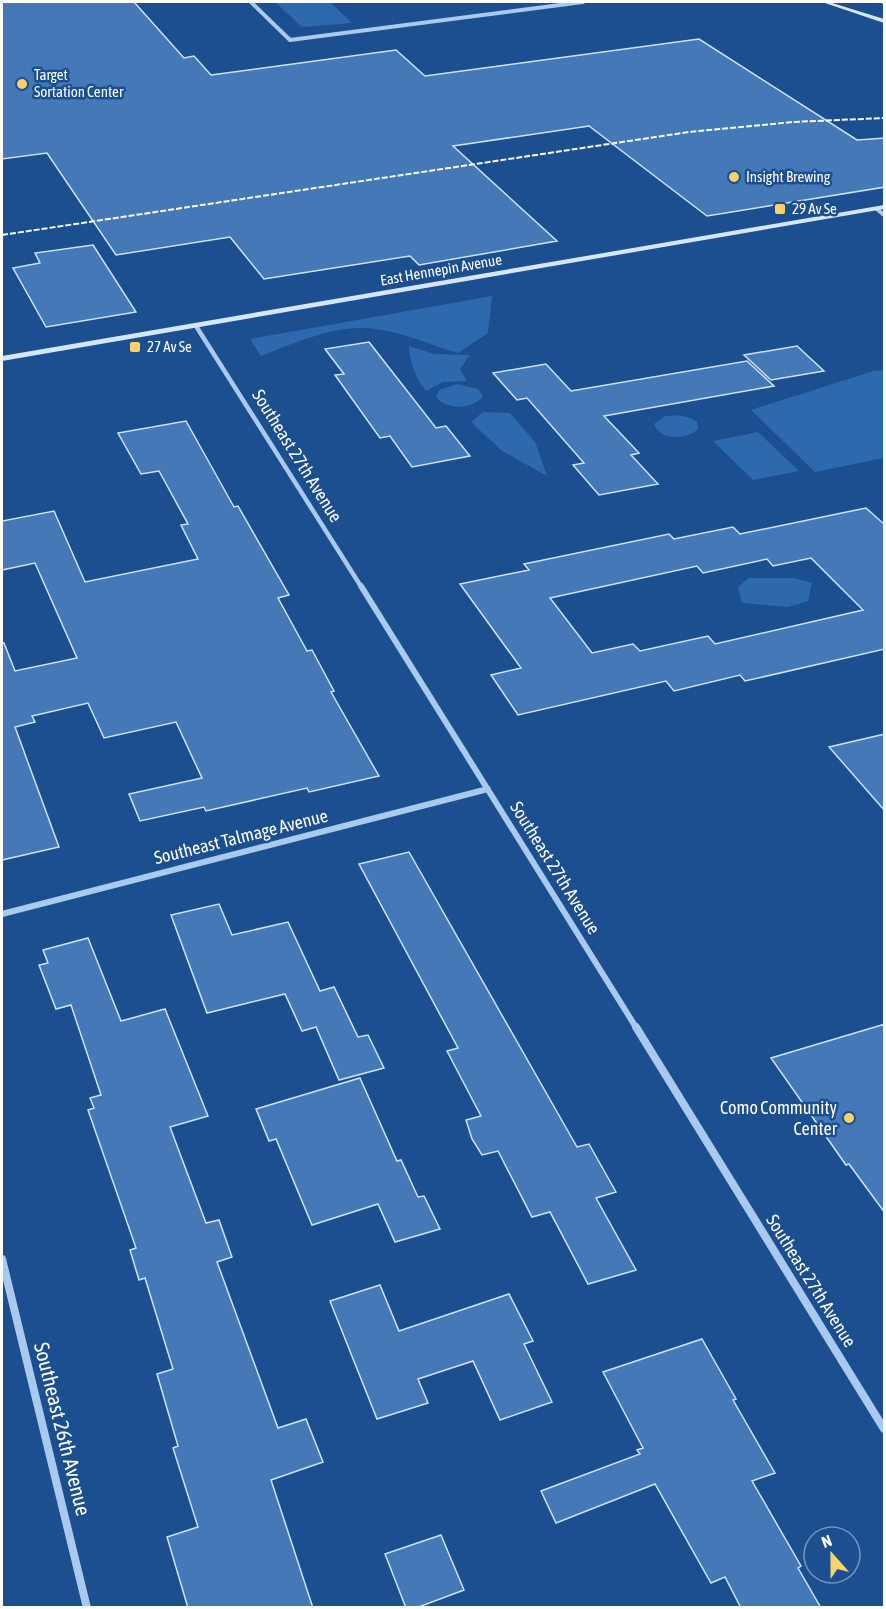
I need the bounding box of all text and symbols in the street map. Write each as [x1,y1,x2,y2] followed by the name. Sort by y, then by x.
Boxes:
[34,66,124,100] place label: Target Sortation Center
[15,77,29,91] marker: Target Sortation Center
[746,168,831,185] place label: Insight Brewing
[727,170,741,184] marker: Insight Brewing
[792,200,837,217] place label: 29 Av Se
[773,202,787,216] marker: 29 Av Se
[379,250,503,289] street label: East Hennepin Avenue
[147,338,192,355] place label: 27 Av Se
[128,340,142,354] marker: 27 Av Se
[248,386,347,526] street label: Southeast 27th Avenue
[506,798,605,938] street label: Southeast 27th Avenue
[152,805,330,868] street label: Southeast Talmage Avenue
[720,1097,838,1139] place label: Como Community Center
[842,1111,856,1125] marker: Como Community Center
[762,1211,861,1351] street label: Southeast 27th Avenue
[30,1340,96,1518] street label: Southeast 26th Avenue
[802,1525,862,1585] north arrow
[819,1531,834,1551] text: N

